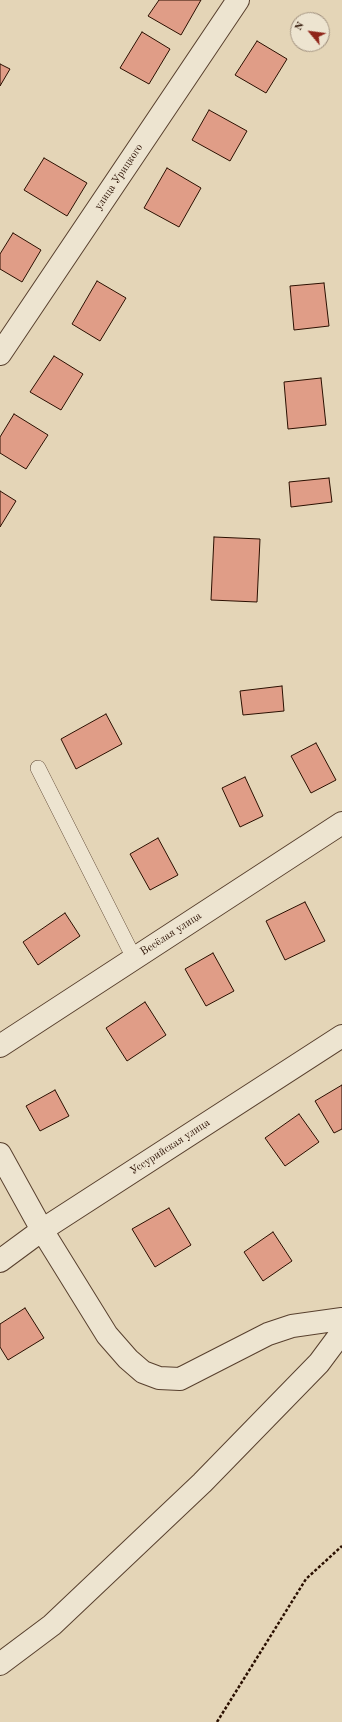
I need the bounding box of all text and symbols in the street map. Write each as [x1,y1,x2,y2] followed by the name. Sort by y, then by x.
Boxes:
[290,12,330,52] north arrow
[293,20,307,33] text: N
[92,141,146,213] street label: улица Урицкого
[138,909,204,959] street label: Весёлая улица
[128,1116,212,1178] street label: Уссурийская улица

